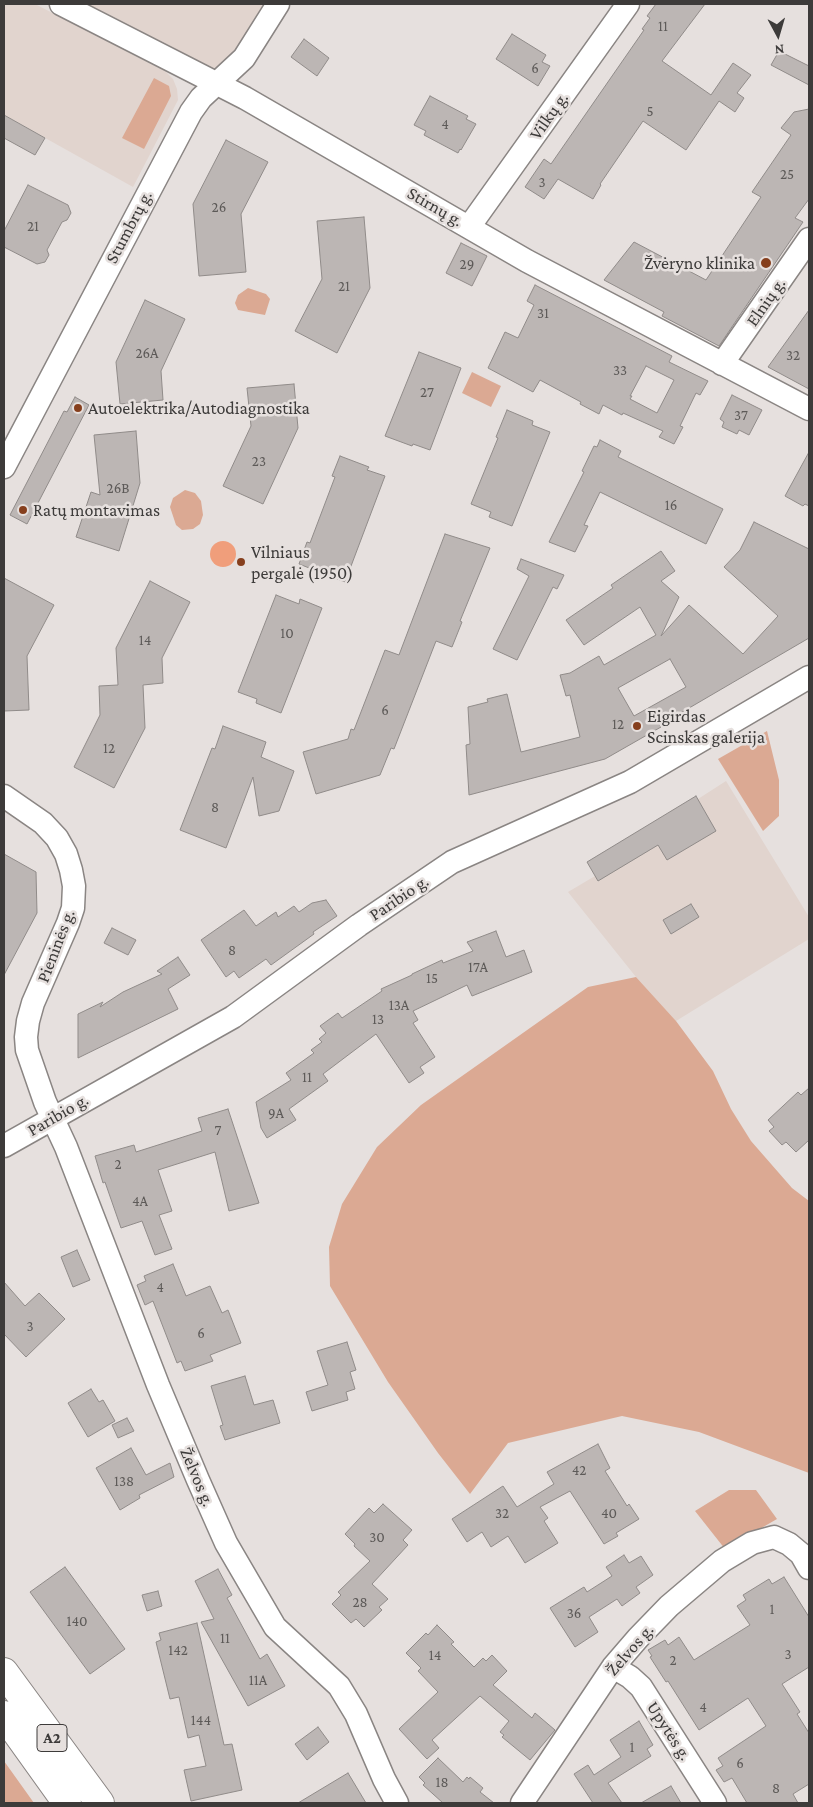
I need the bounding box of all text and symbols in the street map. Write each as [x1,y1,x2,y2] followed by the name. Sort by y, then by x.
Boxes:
[753,10,803,60] north arrow
[658,17,668,35] house number: 11
[774,41,785,58] text: N
[531,59,539,77] house number: 6
[525,88,573,144] street label: Vilkų g.
[646,102,654,120] house number: 5
[441,115,449,133] house number: 4
[780,165,794,183] house number: 25
[538,173,546,191] house number: 3
[403,182,467,232] street label: Stirnų g.
[101,187,157,267] street label: Stumbrų g.
[212,198,226,216] house number: 26
[27,217,39,235] house number: 21
[644,252,755,274] place label: Žvėryno klinika
[460,255,474,273] house number: 29
[759,256,773,270] marker: Žvėryno klinika
[742,274,790,330] street label: Elnių g.
[338,277,350,295] house number: 21
[537,304,549,322] house number: 31
[135,344,159,362] house number: 26A
[786,346,800,364] house number: 32
[613,361,627,379] house number: 33
[420,383,434,401] house number: 27
[88,397,310,419] place label: Autoelektrika/Autodiagnostika
[72,402,84,414] marker: Autoelektrika/Autodiagnostika
[734,406,748,424] house number: 37
[252,452,266,470] house number: 23
[107,479,129,497] house number: 26B
[665,496,677,514] house number: 16
[33,499,160,521] place label: Ratų montavimas
[17,504,29,516] marker: Ratų montavimas
[251,541,353,584] place label: Vilniaus pergalė (1950)
[235,556,247,568] marker: Vilniaus pergalė (1950)
[280,624,294,642] house number: 10
[139,631,151,649] house number: 14
[381,701,389,719] house number: 6
[647,705,765,748] place label: Eigirdas Scinskas galerija
[612,715,624,733] house number: 12
[631,720,643,732] marker: Eigirdas Scinskas galerija
[103,739,115,757] house number: 12
[211,798,219,816] house number: 8
[365,870,433,926] street label: Paribio g.
[32,906,80,986] street label: Pieninės g.
[228,941,236,959] house number: 8
[468,958,488,976] house number: 17A
[426,969,438,987] house number: 15
[389,996,409,1014] house number: 13A
[372,1010,384,1028] house number: 13
[302,1068,312,1086] house number: 11
[24,1089,92,1141] street label: Paribio g.
[268,1104,284,1122] house number: 9A
[215,1121,221,1139] house number: 7
[114,1155,122,1173] house number: 2
[132,1192,148,1210] house number: 4A
[156,1278,164,1296] house number: 4
[26,1317,34,1335] house number: 3
[197,1324,205,1342] house number: 6
[175,1444,219,1510] street label: Želvos g.
[572,1461,586,1479] house number: 42
[114,1472,134,1490] house number: 138
[495,1504,509,1522] house number: 32
[601,1504,617,1522] house number: 40
[369,1528,385,1546] house number: 30
[352,1593,368,1611] house number: 28
[770,1600,774,1618] house number: 1
[567,1604,581,1622] house number: 36
[66,1612,88,1630] house number: 140
[601,1619,659,1681] street label: Želvos g.
[220,1629,230,1647] house number: 11
[168,1641,188,1659] house number: 142
[784,1645,792,1663] house number: 3
[429,1646,441,1664] house number: 14
[669,1651,677,1669] house number: 2
[249,1671,267,1689] house number: 11A
[642,1697,696,1765] street label: Upytės g.
[699,1698,707,1716] house number: 4
[191,1711,211,1729] house number: 144
[37,1725,67,1752] road number: A2
[630,1738,634,1756] house number: 1
[736,1754,744,1772] house number: 6
[435,1773,449,1791] house number: 18
[772,1779,780,1797] house number: 8

